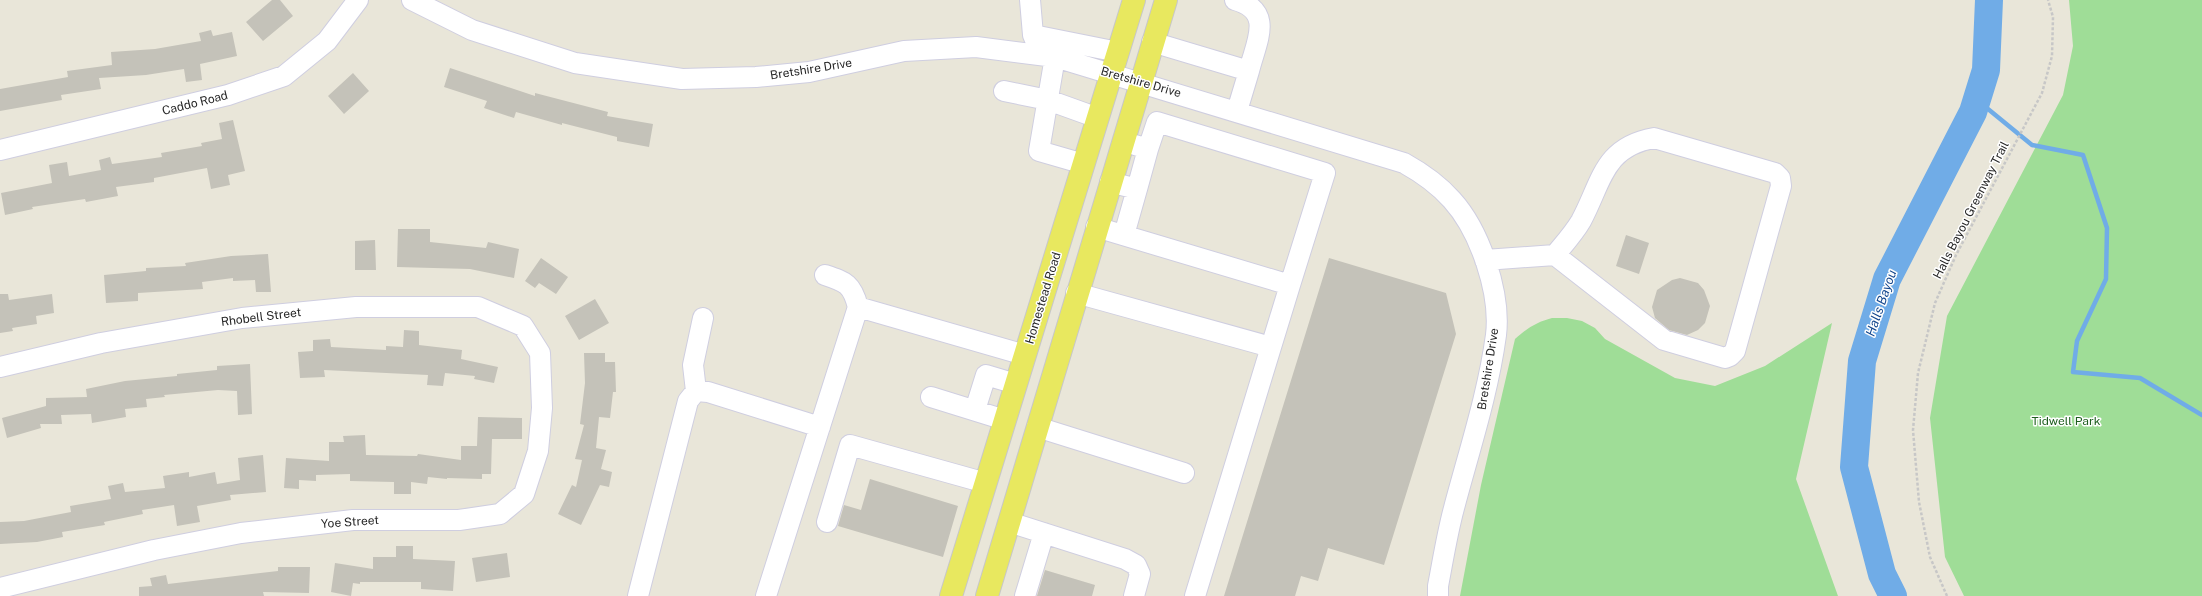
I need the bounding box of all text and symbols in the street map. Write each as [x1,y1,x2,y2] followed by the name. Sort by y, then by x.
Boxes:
[769,56,853,82] street label: Bretshire Drive
[1099,64,1183,100] street label: Bretshire Drive
[161,88,229,118] street label: Caddo Road
[1930,139,2012,281] street label: Halls Bayou Greenway Trail
[1022,250,1064,346] street label: Homestead Road
[1863,268,1899,338] water label: Halls Bayou
[220,305,302,329] street label: Rhobell Street
[1475,327,1501,411] street label: Bretshire Drive
[2032,414,2101,428] park label: Tidwell Park
[321,513,380,531] street label: Yoe Street

